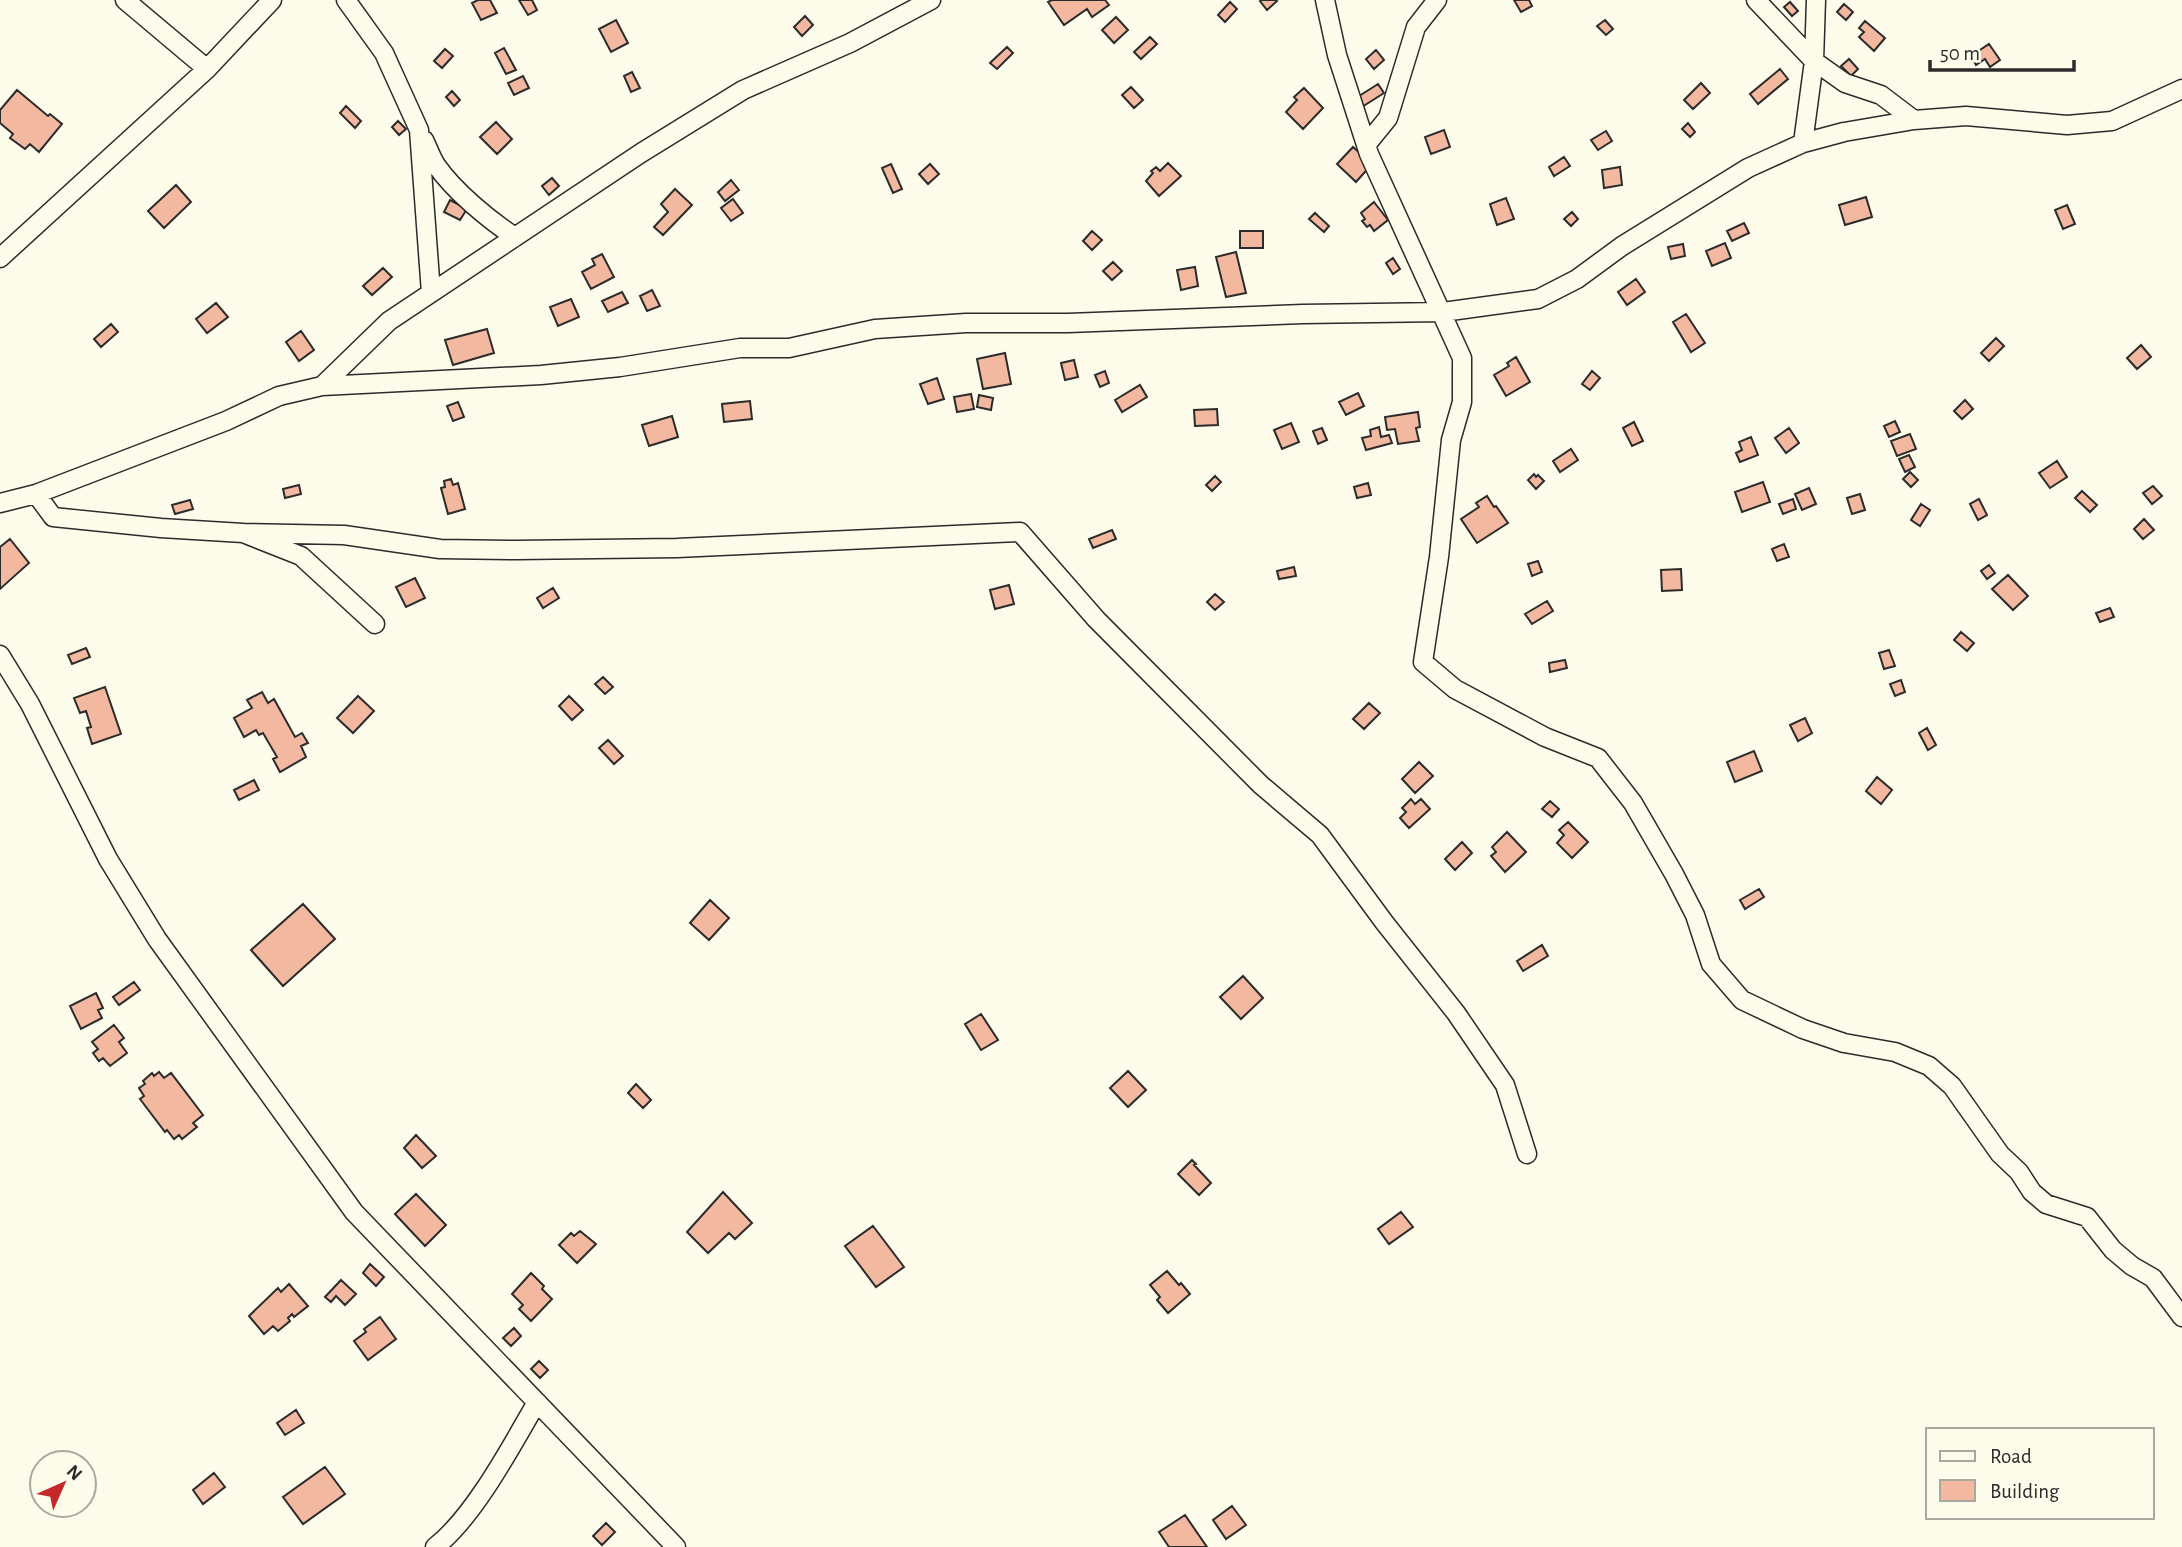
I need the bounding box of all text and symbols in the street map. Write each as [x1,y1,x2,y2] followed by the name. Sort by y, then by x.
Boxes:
[1930,28,2074,72] scale bar
[1940,43,1980,64] text: 50 m
[1926,1428,2154,1519] legend
[1990,1446,2032,1467] text: Road
[28,1449,98,1519] north arrow
[63,1462,85,1484] text: N
[1990,1481,2060,1502] text: Building

